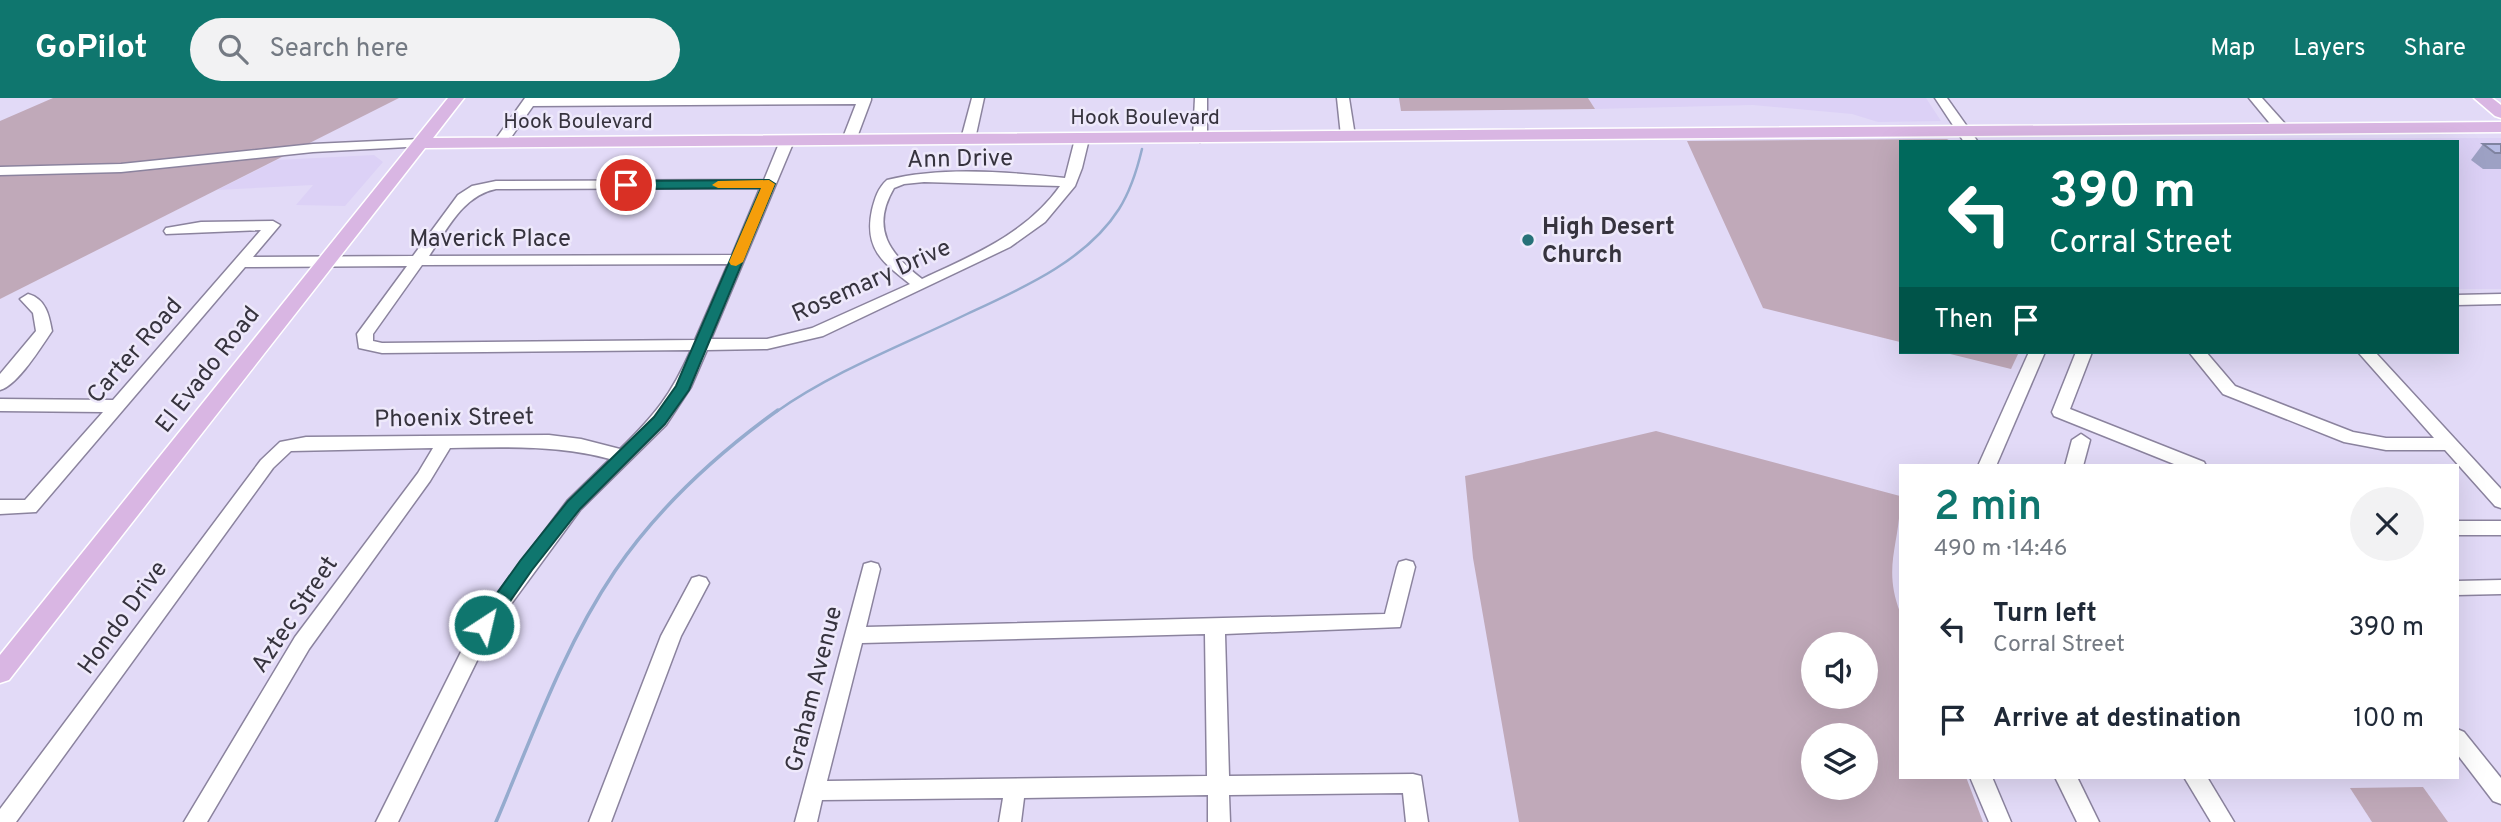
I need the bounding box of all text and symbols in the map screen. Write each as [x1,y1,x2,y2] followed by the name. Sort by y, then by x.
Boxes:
[190,18,680,81] search box
[35,28,148,70] text: GoPilot
[214,30,252,68] icon: search
[270,33,408,66] text: Search here
[2210,34,2255,64] text: Map
[2293,34,2365,64] text: Layers
[2403,34,2466,64] text: Share
[1070,105,1220,132] street label: Hook Boulevard
[503,109,653,136] street label: Hook Boulevard
[907,144,1013,176] street label: Ann Drive
[596,155,656,215] pin
[2049,163,2196,225] text: 390 m
[607,166,645,204] icon: arrive
[1934,168,2025,259] icon: left
[1542,213,1675,271] place label: High Desert Church
[2049,224,2233,264] text: Corral Street
[409,225,571,255] street label: Maverick Place
[1520,232,1536,248] marker: High Desert Church
[788,233,956,330] street label: Rosemary Drive
[81,292,190,410] street label: Carter Road
[150,301,267,439] street label: El Evado Road
[2007,301,2045,339] icon: arrive
[1934,304,1993,337] text: Then
[374,403,534,435] street label: Phoenix Street
[1934,482,2042,535] text: 2 min
[2350,487,2424,561] button: close
[1934,535,2068,564] text: 490 m · 14:46
[246,551,346,679] street label: Aztec Street
[72,555,175,681] street label: Hondo Drive
[447,588,521,662] position arrow
[1993,598,2097,631] text: Turn left
[780,603,850,775] street label: Graham Avenue
[1934,610,1972,648] icon: left
[2349,612,2424,645] text: 390 m
[1993,631,2125,660] text: Corral Street
[1801,632,1878,800] map controls
[1801,632,1878,709] button: sound
[1934,701,1972,739] icon: arrive
[1993,703,2241,736] text: Arrive at destination
[2353,703,2424,736] text: 100 m
[1801,723,1878,800] button: layers

